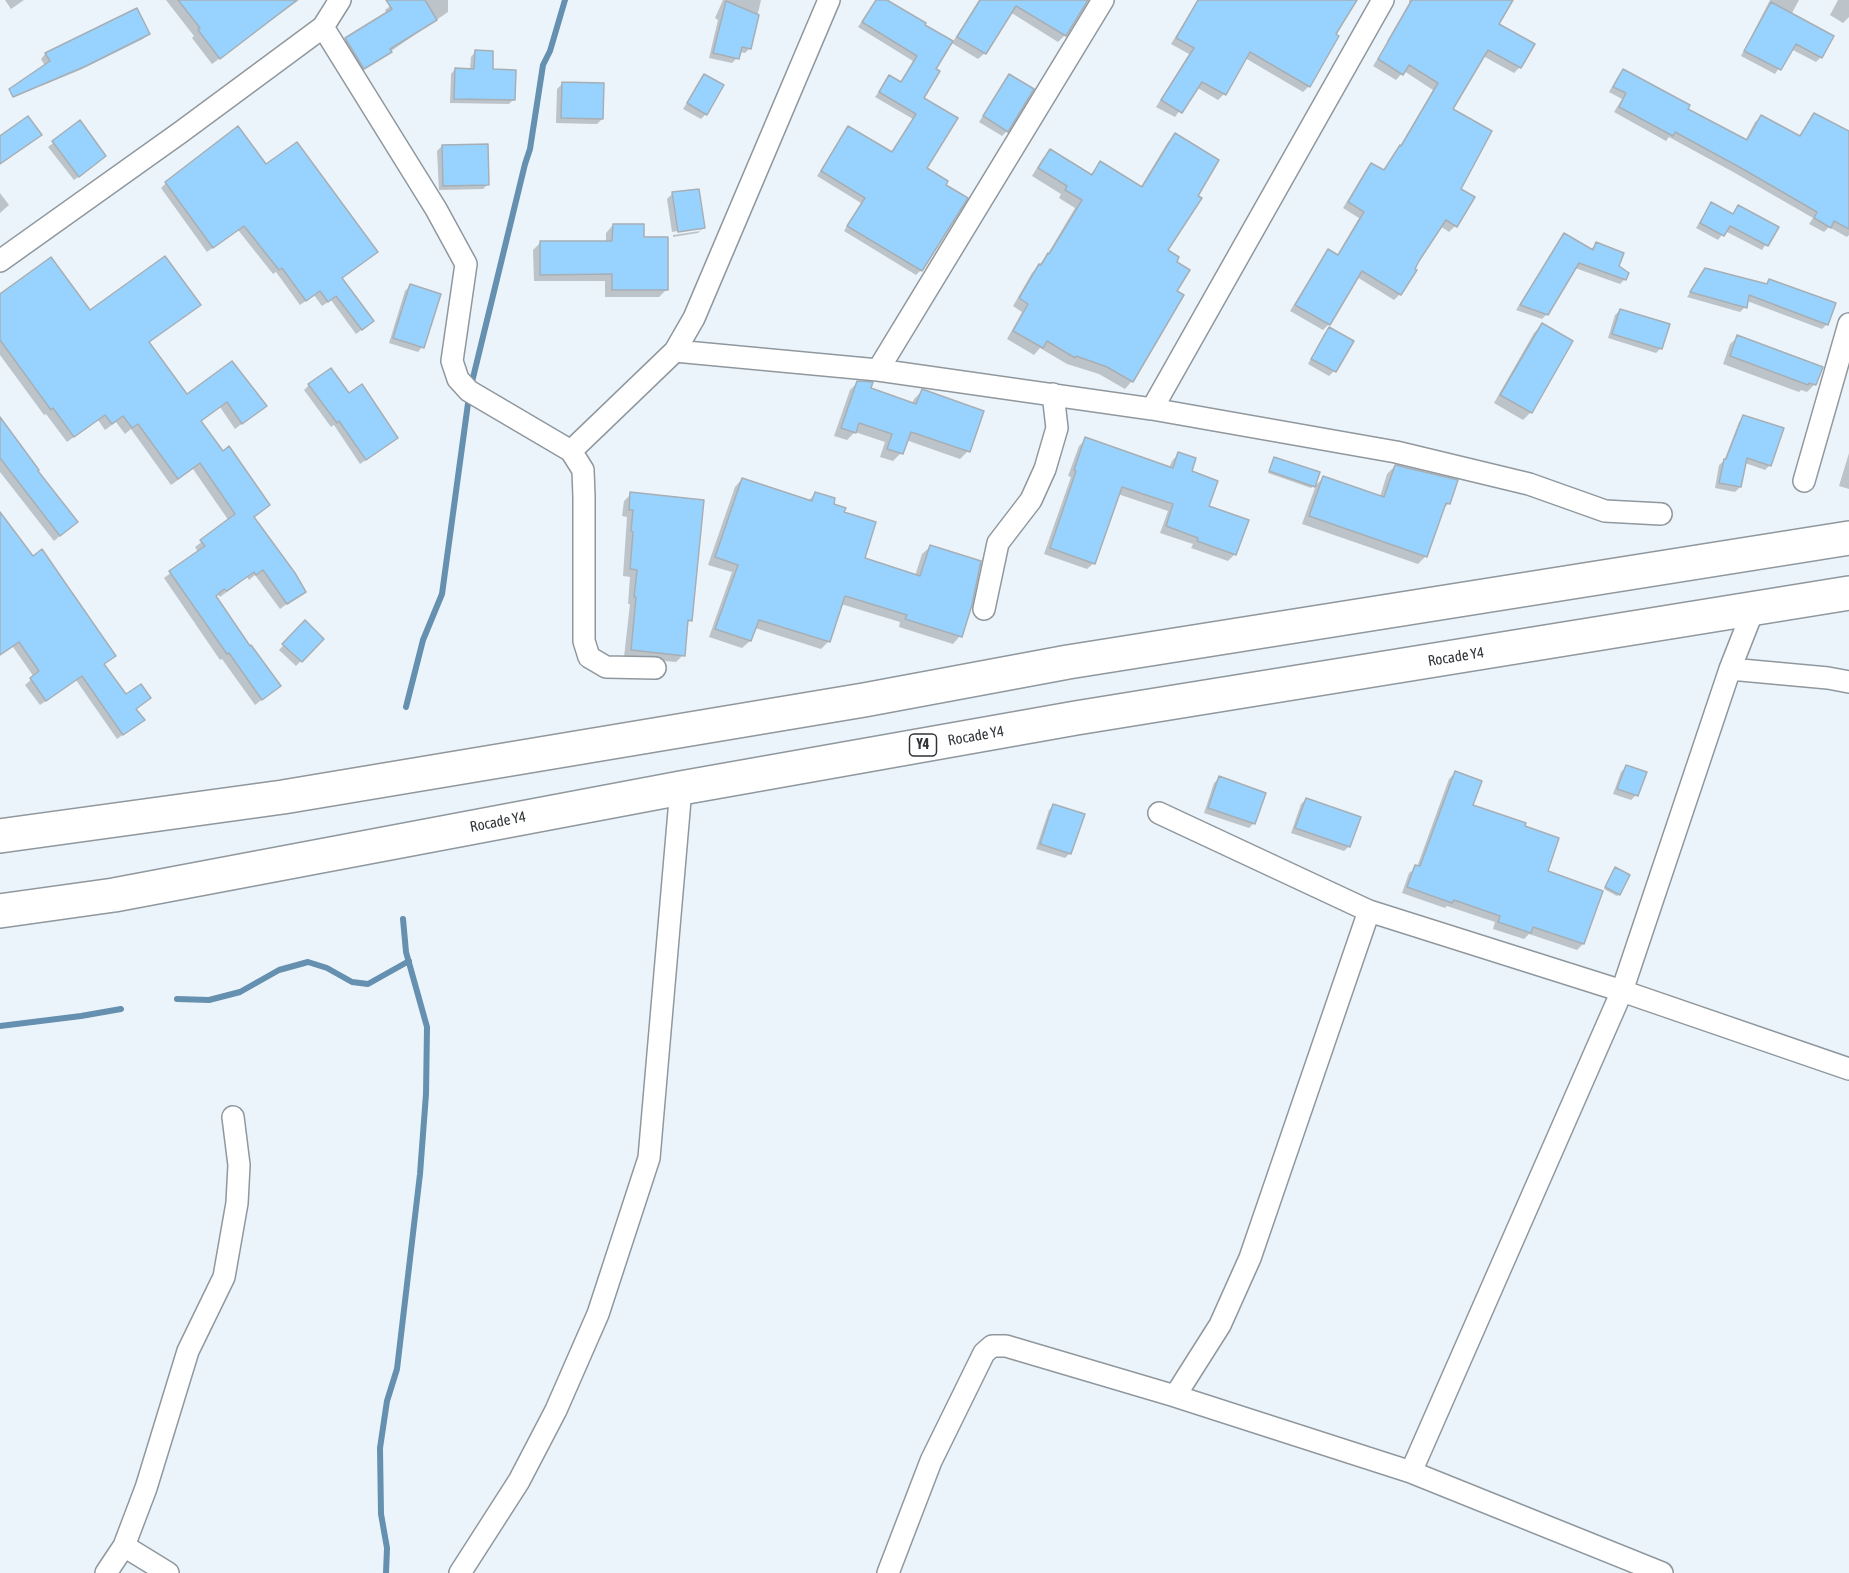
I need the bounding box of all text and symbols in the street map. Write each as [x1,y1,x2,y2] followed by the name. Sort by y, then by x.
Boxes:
[1427,644,1485,670] street label: Rocade Y4
[946,722,1006,750] street label: Rocade Y4
[910,734,936,756] road number: Y4
[468,808,528,836] street label: Rocade Y4

